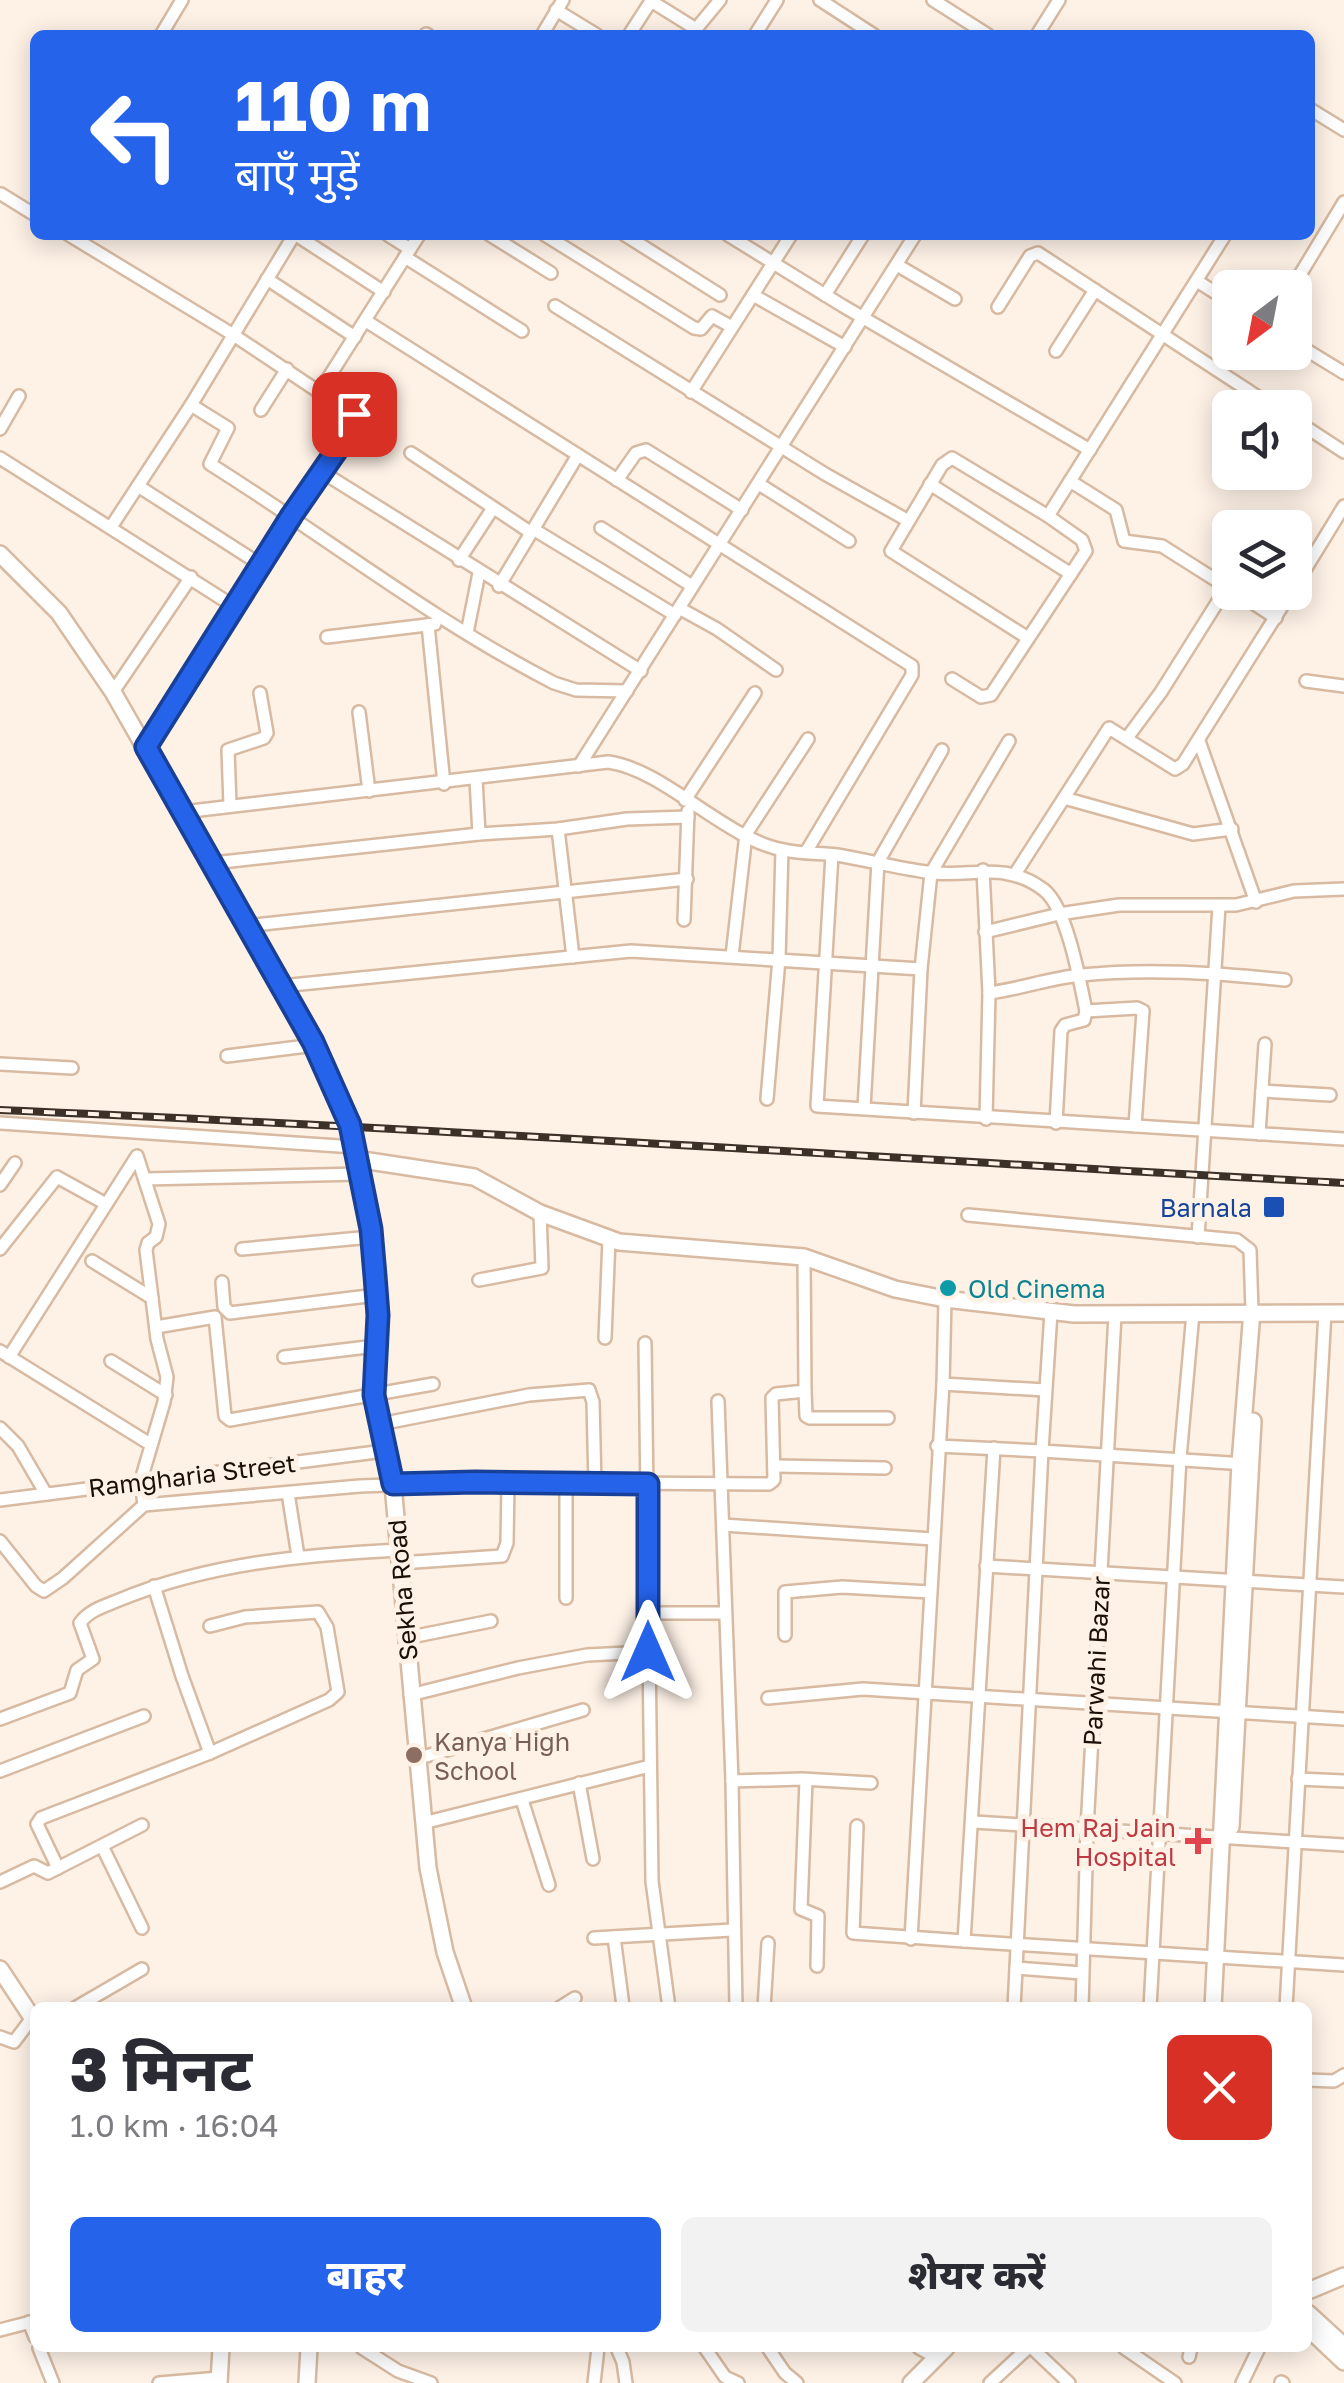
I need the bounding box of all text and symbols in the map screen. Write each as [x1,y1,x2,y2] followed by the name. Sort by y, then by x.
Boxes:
[235,62,431,146] text: 110 m
[70,70,200,200] icon: left
[235,147,359,201] text: बाएँ मुड़ें
[1212,270,1312,370] north arrow
[1212,270,1312,610] map controls
[312,372,397,457] pin
[327,387,382,442] icon: arrive
[1212,390,1312,490] button: sound
[1212,510,1312,610] button: layers
[1160,1192,1252,1223] place label: Barnala
[1261,1194,1287,1220] marker: Barnala
[968,1273,1106,1304] place label: Old Cinema
[937,1277,959,1299] marker: Old Cinema
[87,1447,297,1503] street label: Ramgharia Street
[380,1518,424,1662] street label: Sekha Road
[1076,1575,1116,1747] street label: Parwahi Bazar
[596,1600,700,1704] position arrow
[434,1726,570,1786] place label: Kanya High School
[403,1744,425,1766] marker: Kanya High School
[1020,1812,1176,1872] place label: Hem Raj Jain Hospital
[1185,1828,1211,1854] marker: Hem Raj Jain Hospital
[70,2032,252,2104] text: 3 मिनट
[1167,2035,1272,2140] button: close
[70,2106,279,2144] text: 1.0 km · 16:04
[70,2217,661,2332] button: बाहर
[681,2217,1272,2332] button: शेयर करें

